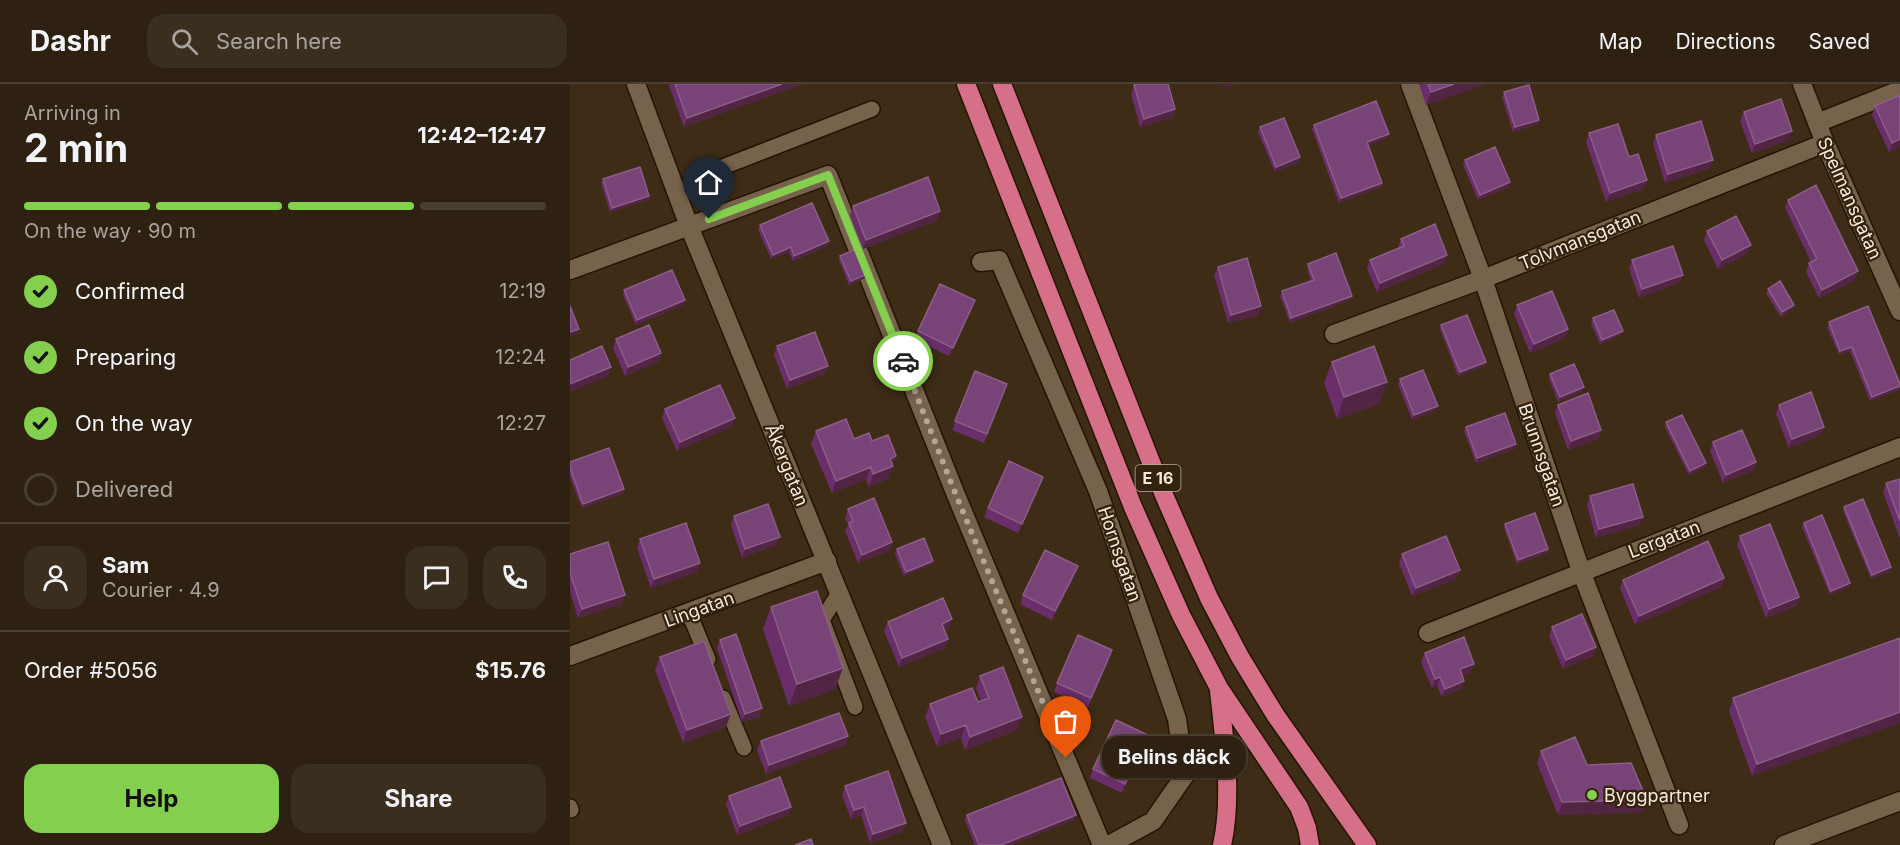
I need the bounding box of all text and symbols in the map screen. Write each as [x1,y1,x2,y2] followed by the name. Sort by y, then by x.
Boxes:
[147,14,567,68] search box
[30,24,111,58] text: Dashr
[168,25,201,58] icon: search
[216,28,342,54] text: Search here
[1599,29,1642,54] text: Map
[1675,29,1776,54] text: Directions
[1809,29,1870,54] text: Saved
[24,101,121,125] text: Arriving in
[417,122,546,148] text: 12:42–12:47
[24,124,128,171] text: 2 min
[1814,134,1886,262] street label: Spelmansgatan
[683,157,734,219] pin
[692,166,725,199] icon: home
[1516,206,1644,274] street label: Tolvmansgatan
[24,219,196,243] text: On the way · 90 m
[24,275,57,308] icon: check
[75,278,185,304] text: Confirmed
[499,279,546,303] text: 12:19
[873,331,933,391] courier
[24,341,57,374] icon: check
[75,344,176,370] text: Preparing
[495,345,546,369] text: 12:24
[887,345,920,378] icon: car
[1515,401,1569,509] street label: Brunnsgatan
[24,407,57,440] icon: check
[75,410,193,436] text: On the way
[496,411,546,435] text: 12:27
[761,420,815,509] street label: Åkergatan
[1136,465,1180,491] road number: E 16
[75,476,173,502] text: Delivered
[1094,504,1146,604] street label: Hornsgatan
[1625,516,1703,562] street label: Lergatan
[24,546,87,609] button: person
[405,546,468,609] button: chat
[483,546,546,609] button: phone
[102,552,149,578] text: Sam
[102,578,220,602] text: Courier · 4.9
[661,587,737,631] street label: Lingatan
[24,657,158,683] text: Order #5056
[475,657,546,683] text: $15.76
[1040,696,1091,758] pin
[1049,705,1082,738] icon: bag
[1102,737,1246,779] callout: Belins däck
[1118,745,1230,769] text: Belins däck
[24,764,279,833] button: Help
[291,764,546,833] button: Share
[1604,785,1710,806] place label: Byggpartner
[1585,788,1599,802] marker: Byggpartner

